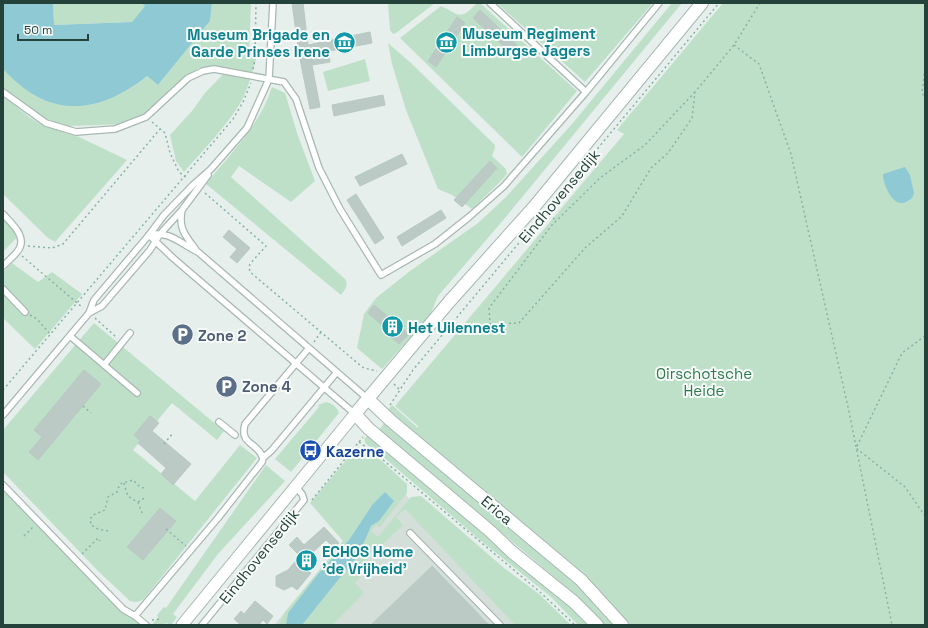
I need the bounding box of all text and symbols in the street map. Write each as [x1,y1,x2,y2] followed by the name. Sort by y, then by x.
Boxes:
[18,16,88,42] scale bar
[24,22,52,38] text: 50 m
[462,24,596,60] place label: Museum Regiment Limburgse Jagers
[187,25,330,61] place label: Museum Brigade en Garde Prinses Irene
[434,29,460,55] museum icon: Museum Regiment Limburgse Jagers
[332,30,358,56] museum icon: Museum Brigade en Garde Prinses Irene
[514,145,604,247] street label: Eindhovensedijk
[379,314,405,340] building icon: Het Uilennest
[408,318,505,337] place label: Het Uilennest
[170,322,196,348] parking icon: Zone 2
[198,326,246,345] place label: Zone 2
[656,364,752,400] park label: Oirschotsche Heide
[213,373,239,399] parking icon: Zone 4
[242,377,291,396] place label: Zone 4
[297,438,323,464] bus stop icon: Kazerne
[326,442,385,461] place label: Kazerne
[477,491,517,529] street label: Erica
[215,505,303,607] street label: Eindhovensedijk
[322,542,414,578] place label: ECHOS Home 'de Vrijheid'
[293,547,319,573] building icon: ECHOS Home 'de Vrijheid'

